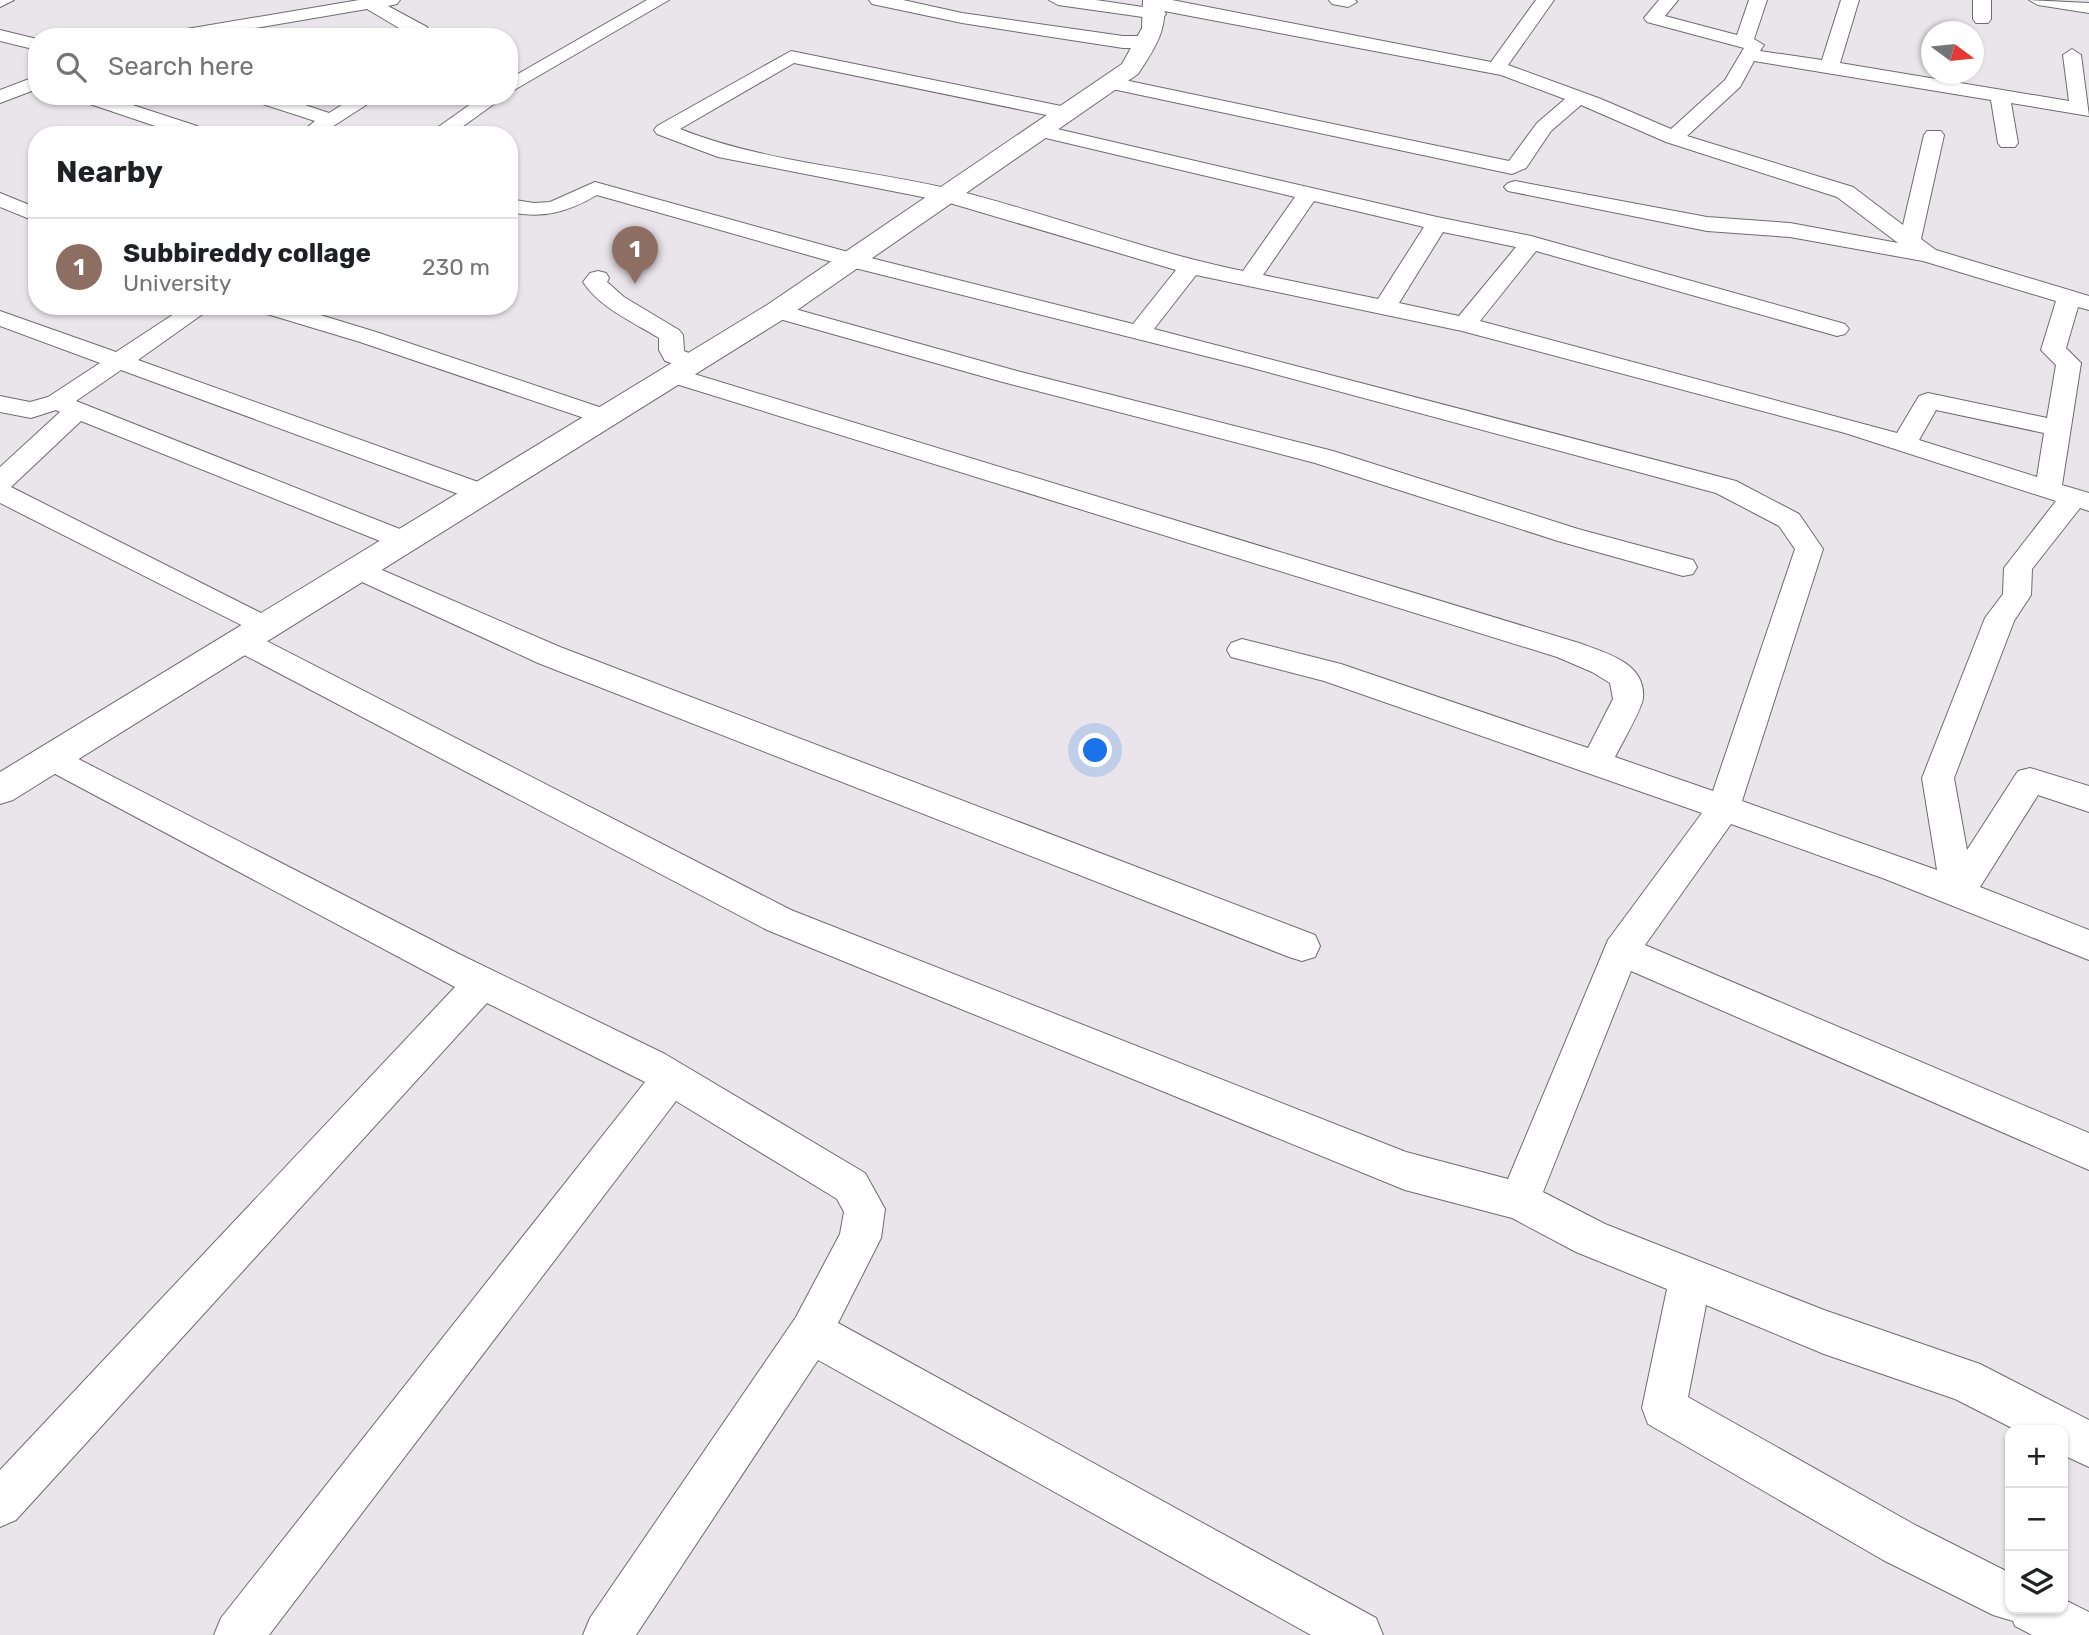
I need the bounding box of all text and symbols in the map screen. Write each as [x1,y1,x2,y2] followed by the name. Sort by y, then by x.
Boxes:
[1921,21,1984,84] north arrow
[28,28,518,105] search box
[52,48,90,86] icon: search
[108,51,254,82] text: Search here
[56,154,163,190] text: Nearby
[612,226,658,284] pin: 1
[123,238,371,269] text: Subbireddy collage
[73,253,85,281] text: 1
[422,253,490,281] text: 230 m
[123,269,232,297] text: University
[1078,733,1112,767] your location
[2005,1425,2068,1614] map controls
[2005,1425,2068,1488] button: +
[2005,1488,2068,1551] button: −
[2005,1551,2068,1614] button: layers

